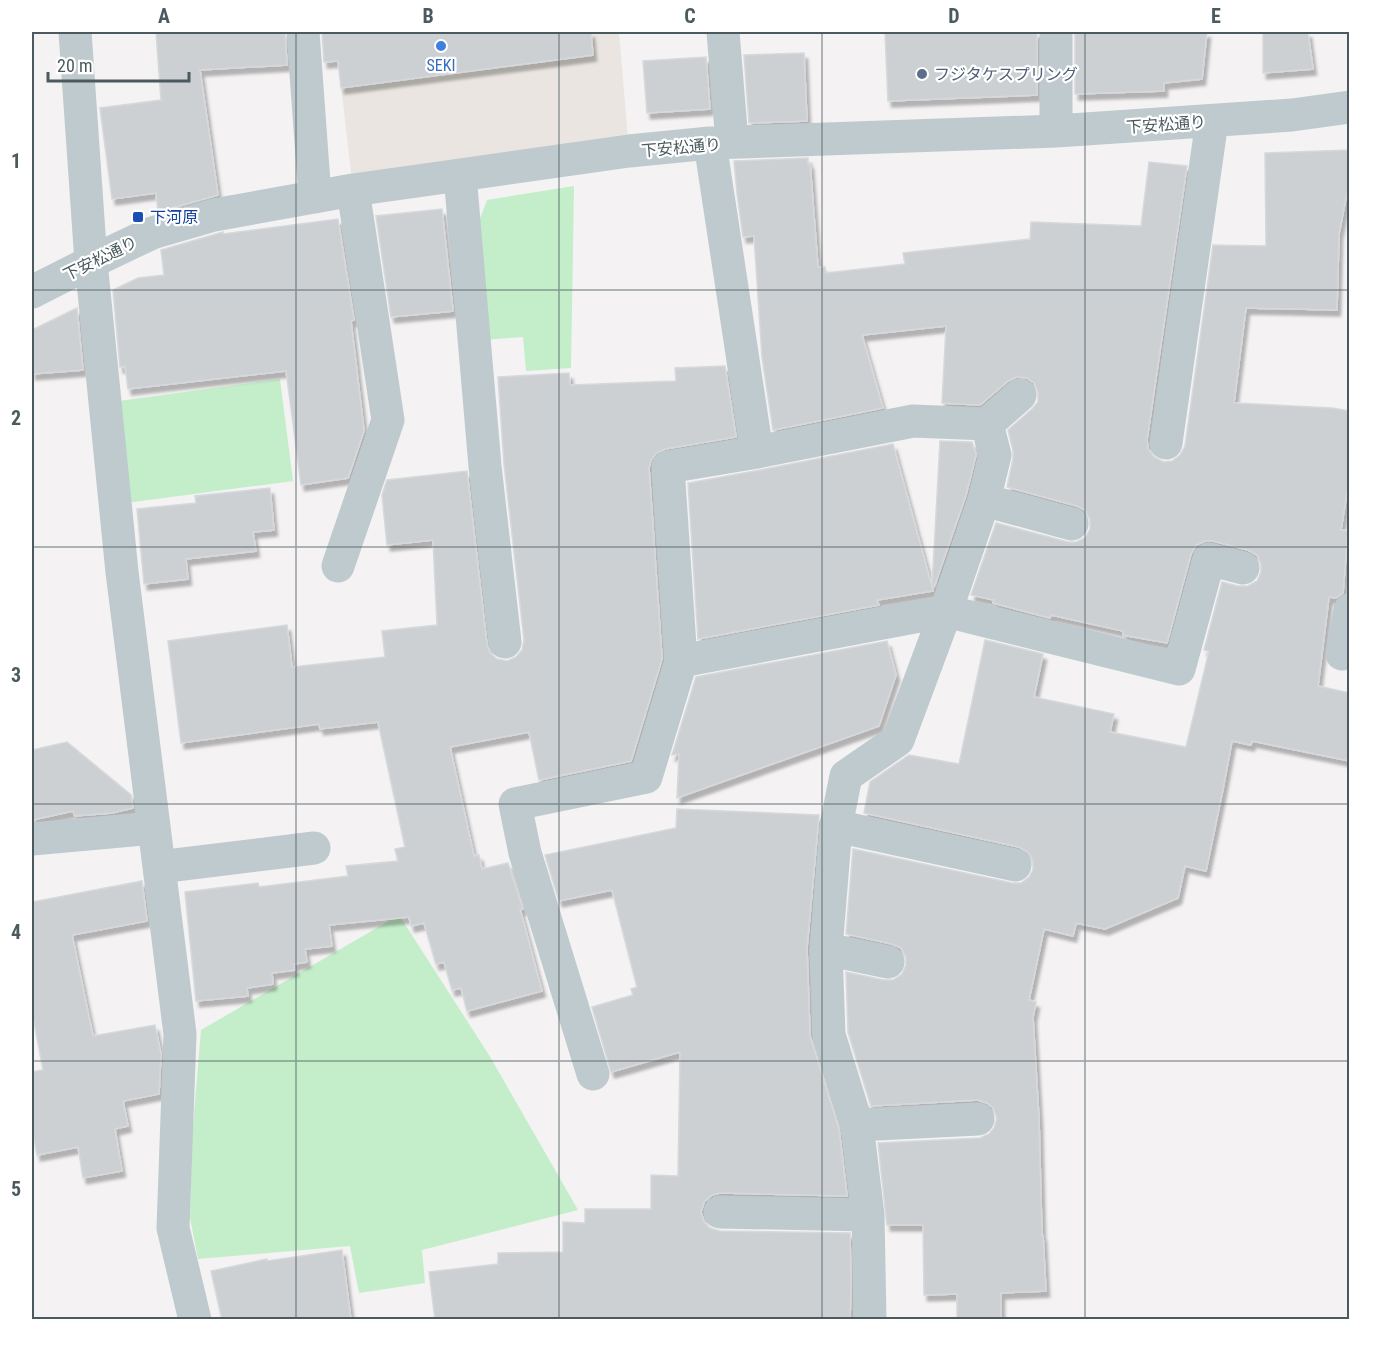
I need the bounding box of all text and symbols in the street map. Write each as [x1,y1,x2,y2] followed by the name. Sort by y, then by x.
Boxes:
[158,4,170,28] text: A
[422,4,434,28] text: B
[684,4,696,28] text: C
[948,4,960,28] text: D
[1211,4,1221,28] text: E
[434,39,448,53] marker: SEKI
[48,45,189,83] scale bar
[57,55,92,76] text: 20 m
[427,56,455,75] place label: SEKI
[934,65,1078,84] place label: フジタケスプリング
[915,67,929,81] marker: フジタケスプリング
[1125,112,1207,137] street label: 下安松通り
[640,135,722,160] street label: 下安松通り
[11,149,21,173] text: 1
[150,208,198,227] place label: 下河原
[131,210,145,224] marker: 下河原
[60,232,140,285] street label: 下安松通り
[11,406,21,430] text: 2
[11,663,21,687] text: 3
[11,920,21,944] text: 4
[11,1177,21,1201] text: 5

